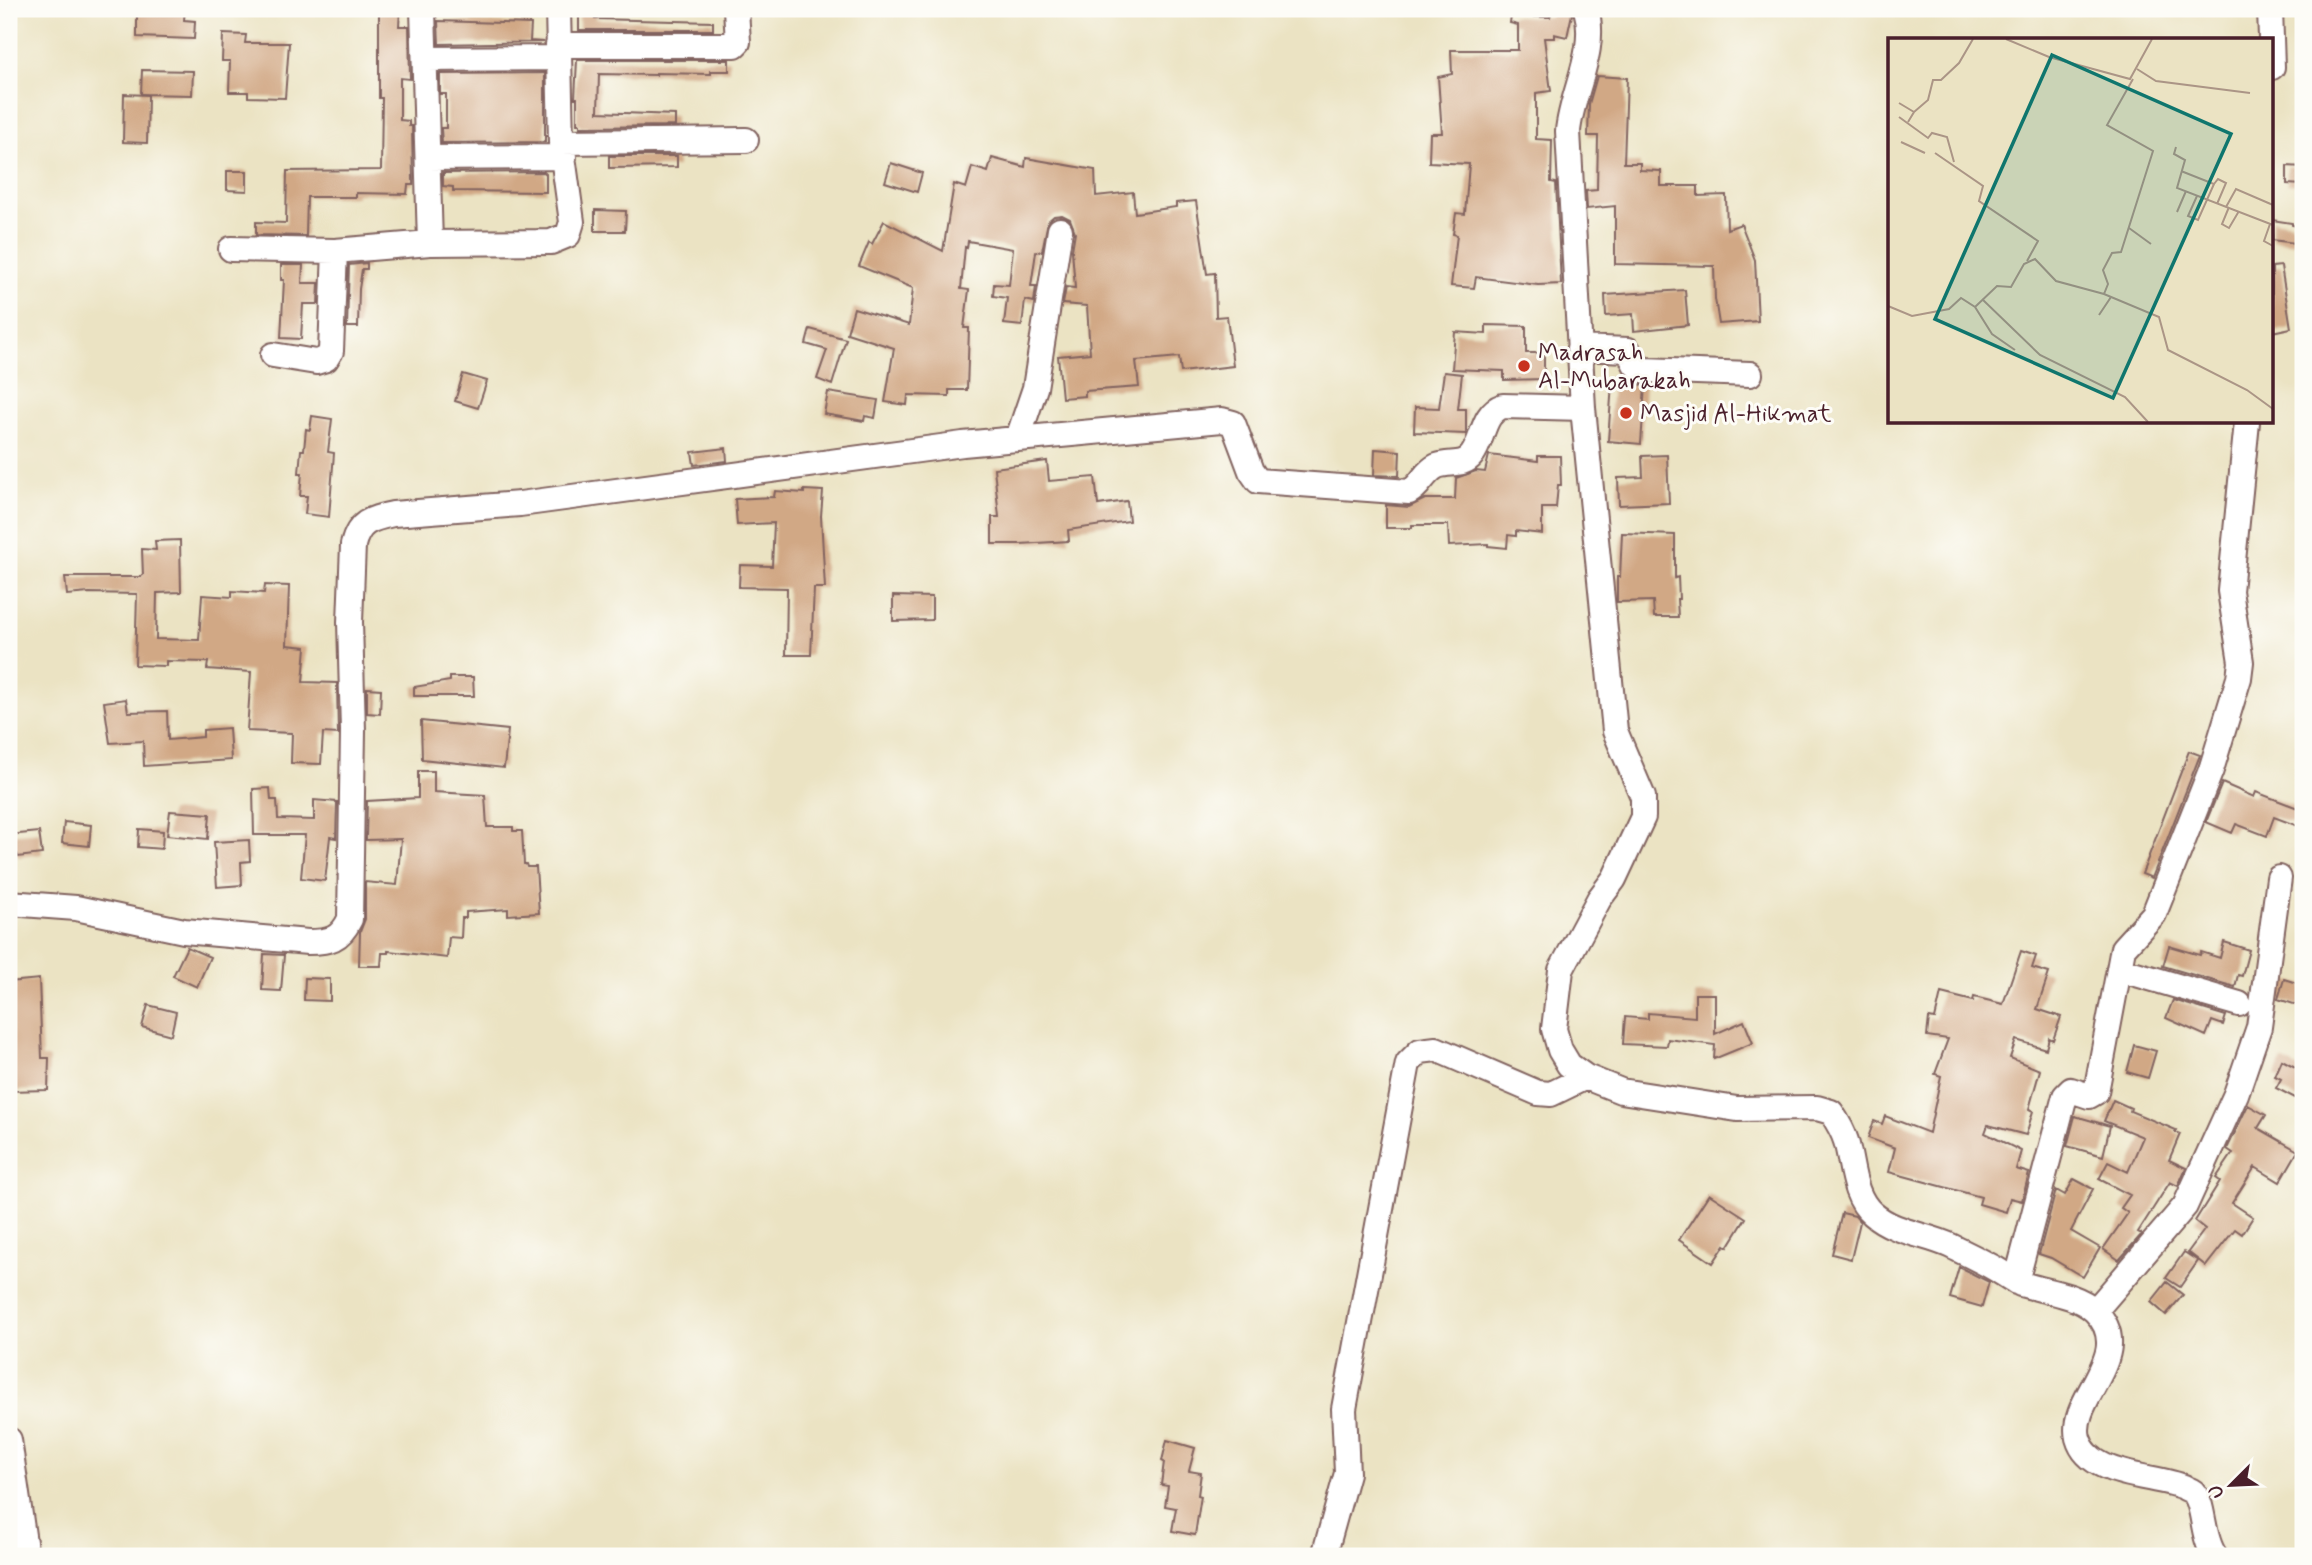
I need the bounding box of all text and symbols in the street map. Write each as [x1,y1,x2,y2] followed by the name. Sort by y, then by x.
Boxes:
[1888,38,2274,424] inset map
[1538,338,1691,397] place label: Madrasah Al-Mubarakah
[1516,358,1532,374] marker: Madrasah Al-Mubarakah
[1640,399,1832,430] place label: Masjid Al-Hikmat
[1618,405,1634,421] marker: Masjid Al-Hikmat
[2196,1450,2266,1520] north arrow
[2203,1481,2231,1502] text: U

